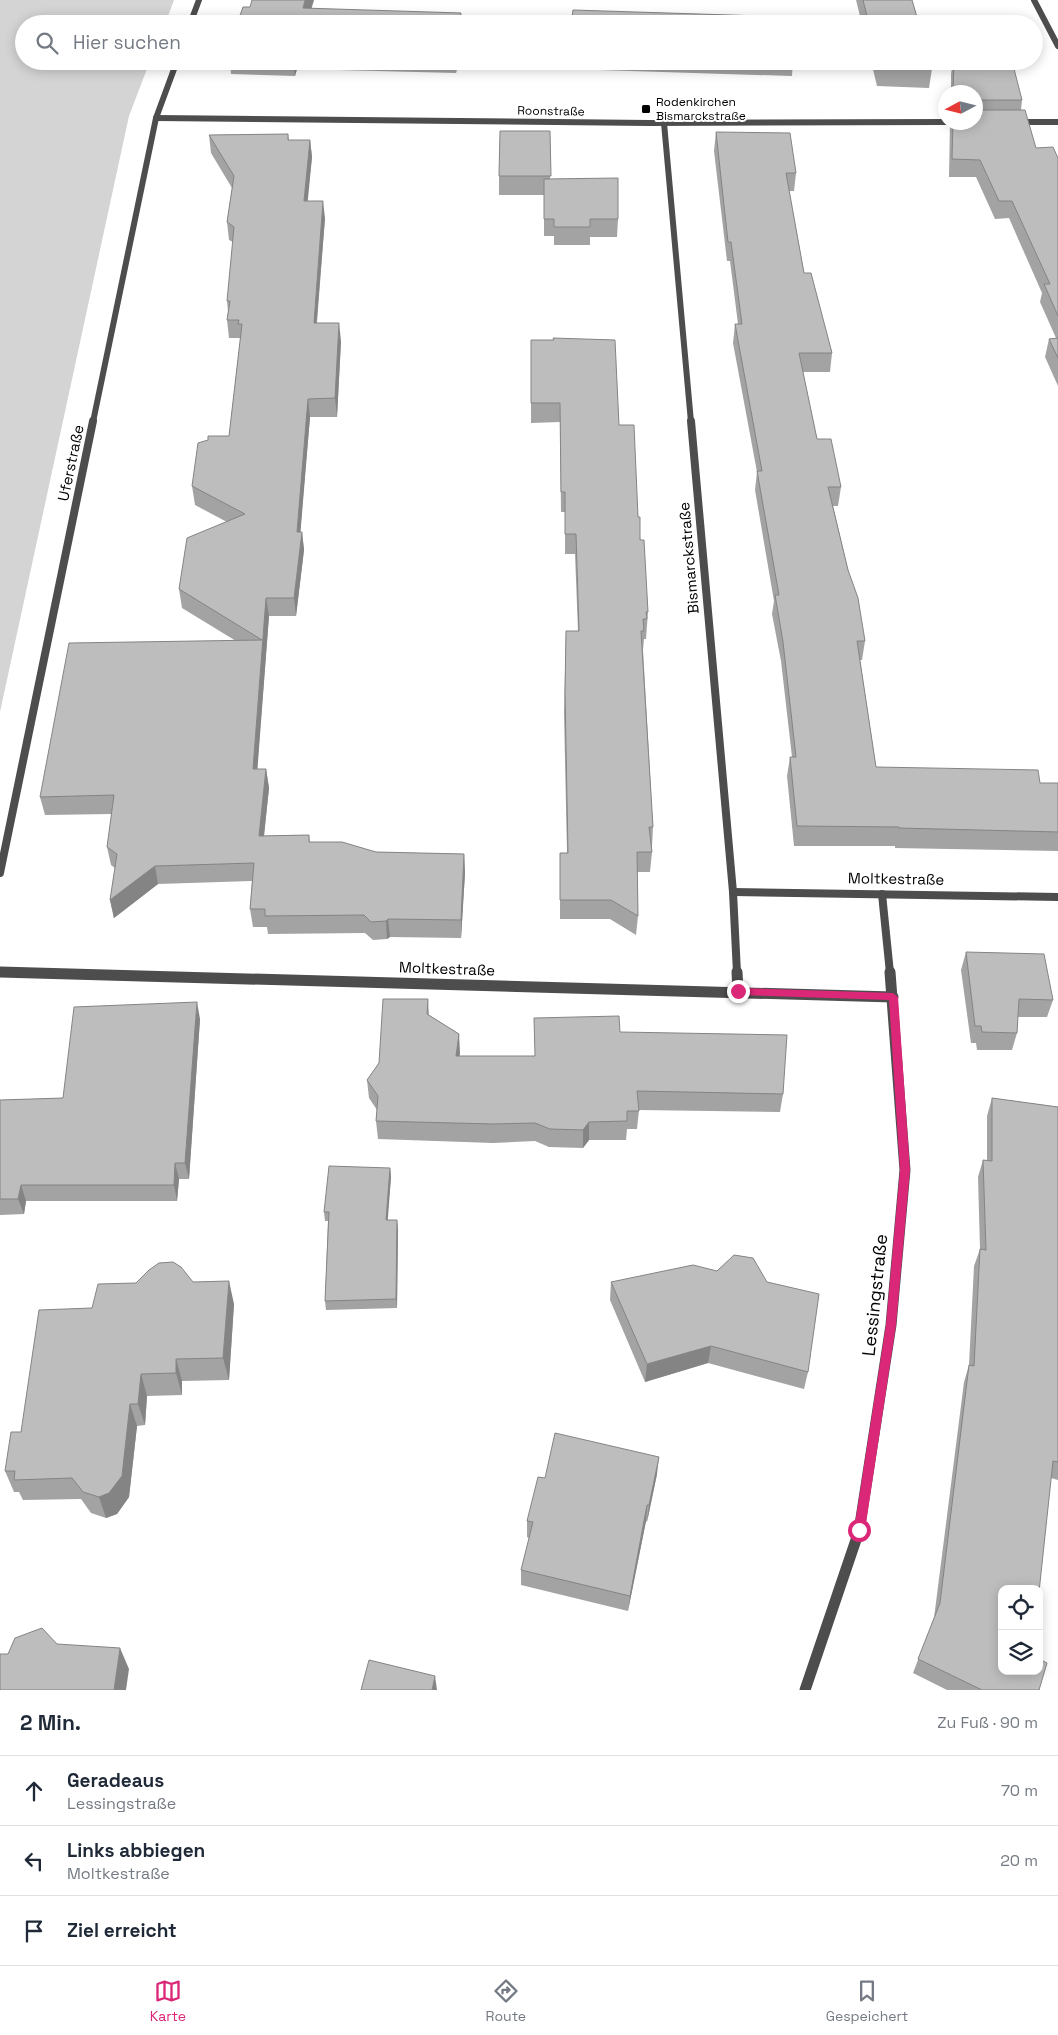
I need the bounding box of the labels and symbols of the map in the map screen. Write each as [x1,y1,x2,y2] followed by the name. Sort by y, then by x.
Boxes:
[938,85,983,130] north arrow
[656,94,746,124] place label: Rodenkirchen Bismarckstraße
[517,102,585,120] street label: Roonstraße
[640,103,652,115] marker: Rodenkirchen Bismarckstraße
[53,423,88,503] street label: Uferstraße
[674,501,703,615] street label: Bismarckstraße
[848,868,944,889] street label: Moltkestraße
[399,957,496,980] street label: Moltkestraße
[727,980,750,1003] route end
[857,1233,892,1357] street label: Lessingstraße
[848,1519,871,1542] route start

